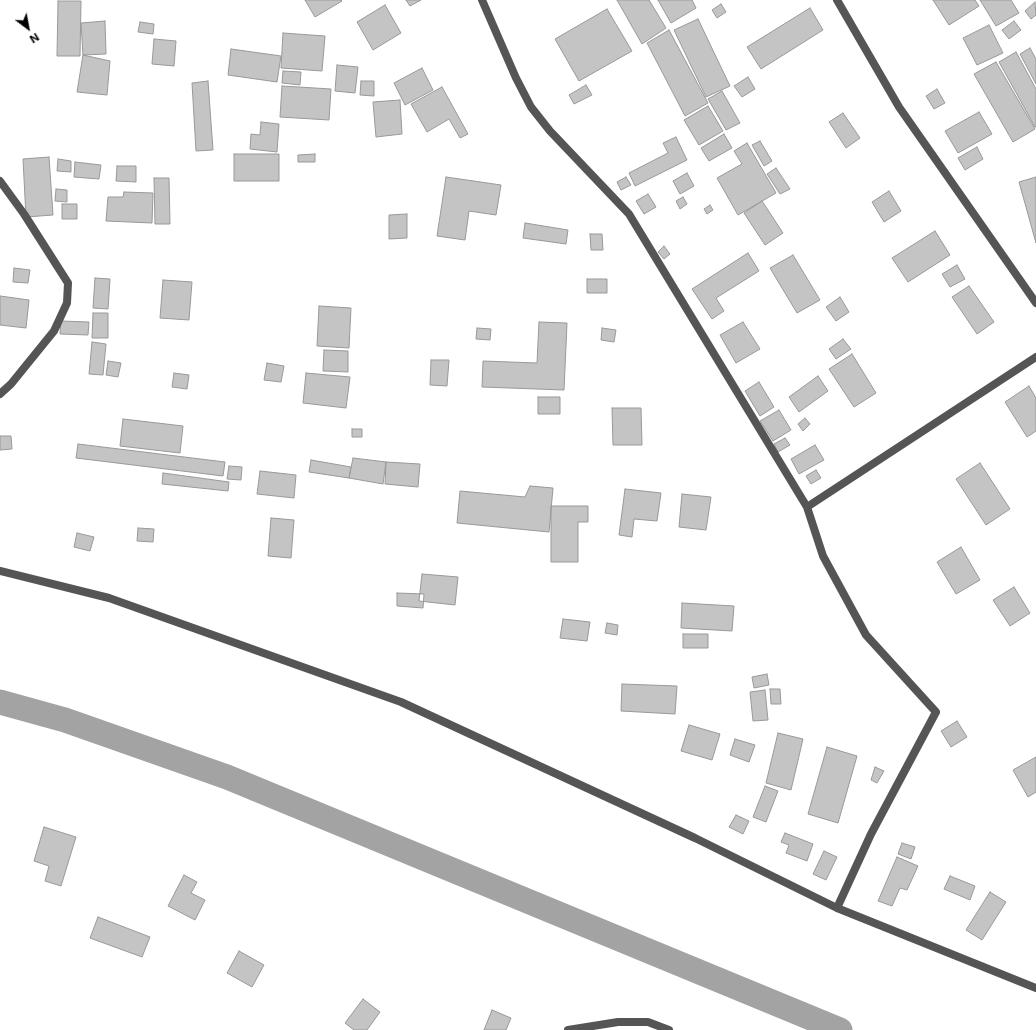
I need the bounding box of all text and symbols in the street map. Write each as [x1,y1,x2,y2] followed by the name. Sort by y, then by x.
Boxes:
[8,8,48,48] north arrow
[27,30,42,46] text: N

